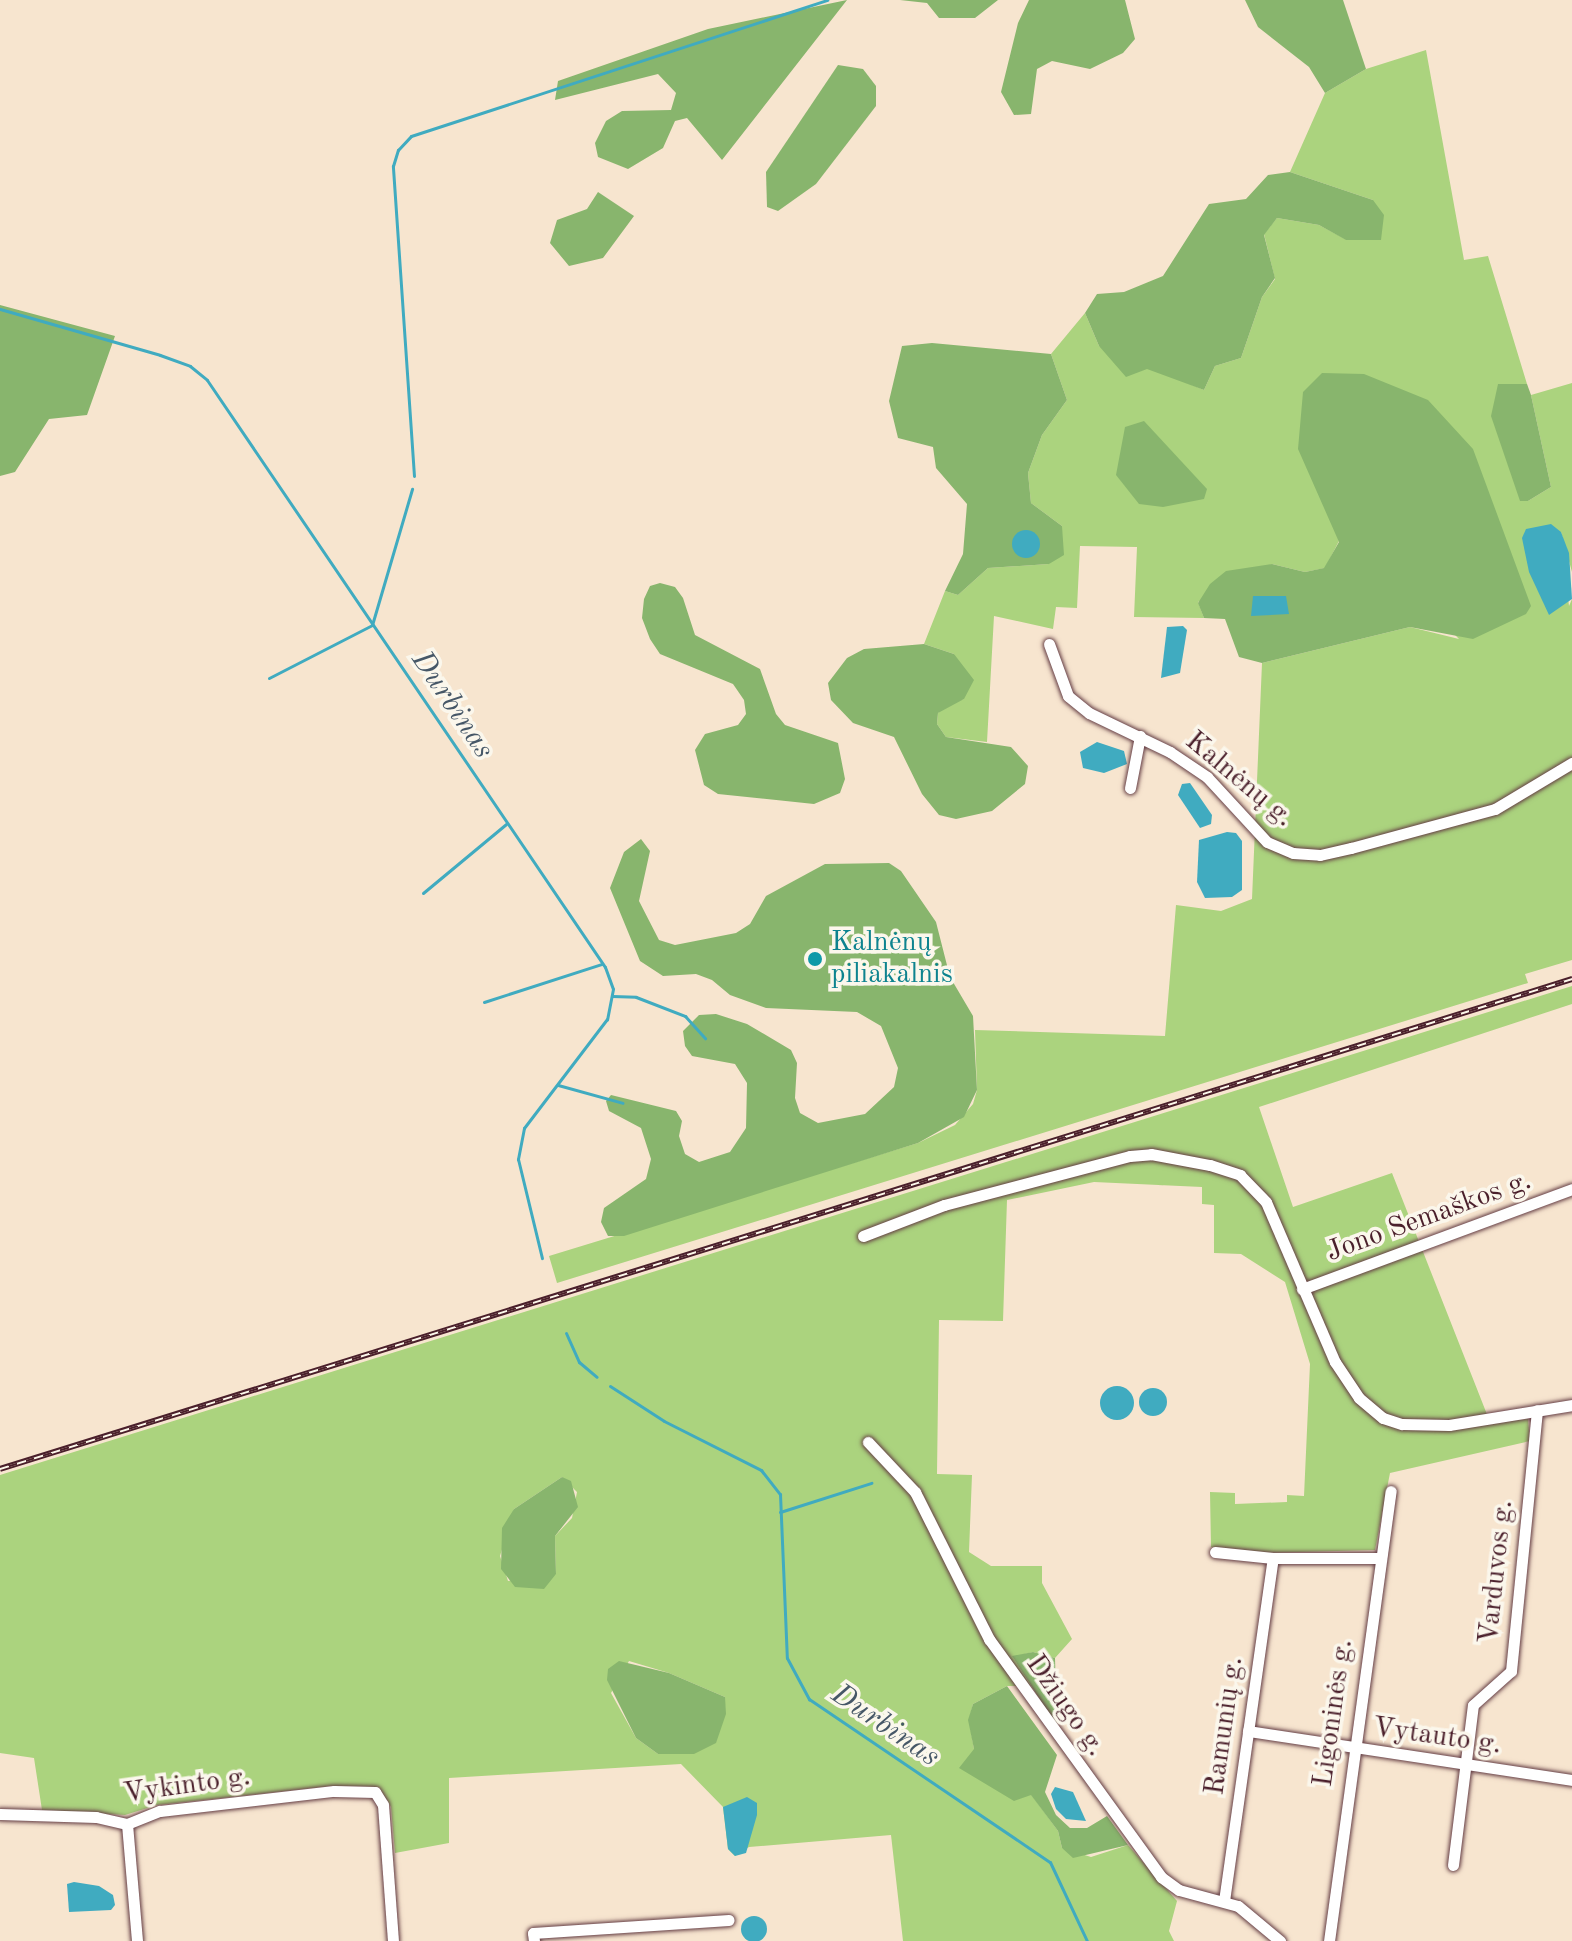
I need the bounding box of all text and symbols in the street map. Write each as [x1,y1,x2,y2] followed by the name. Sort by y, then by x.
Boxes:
[403,644,501,766] water label: Durbinas
[1178,725,1300,835] street label: Kalnėnų g.
[831,926,953,992] place label: Kalnėnų piliakalnis
[806,950,824,968] marker: Kalnėnų piliakalnis
[1322,1164,1536,1270] street label: Jono Semaškos g.
[1473,1498,1521,1646] street label: Varduvos g.
[1307,1637,1361,1789] street label: Ligoninės g.
[1018,1649,1112,1763] street label: Džiugo g.
[1199,1655,1251,1797] street label: Ramunių g.
[824,1677,946,1775] water label: Durbinas
[1371,1711,1503,1763] street label: Vytauto g.
[121,1760,253,1812] street label: Vykinto g.

